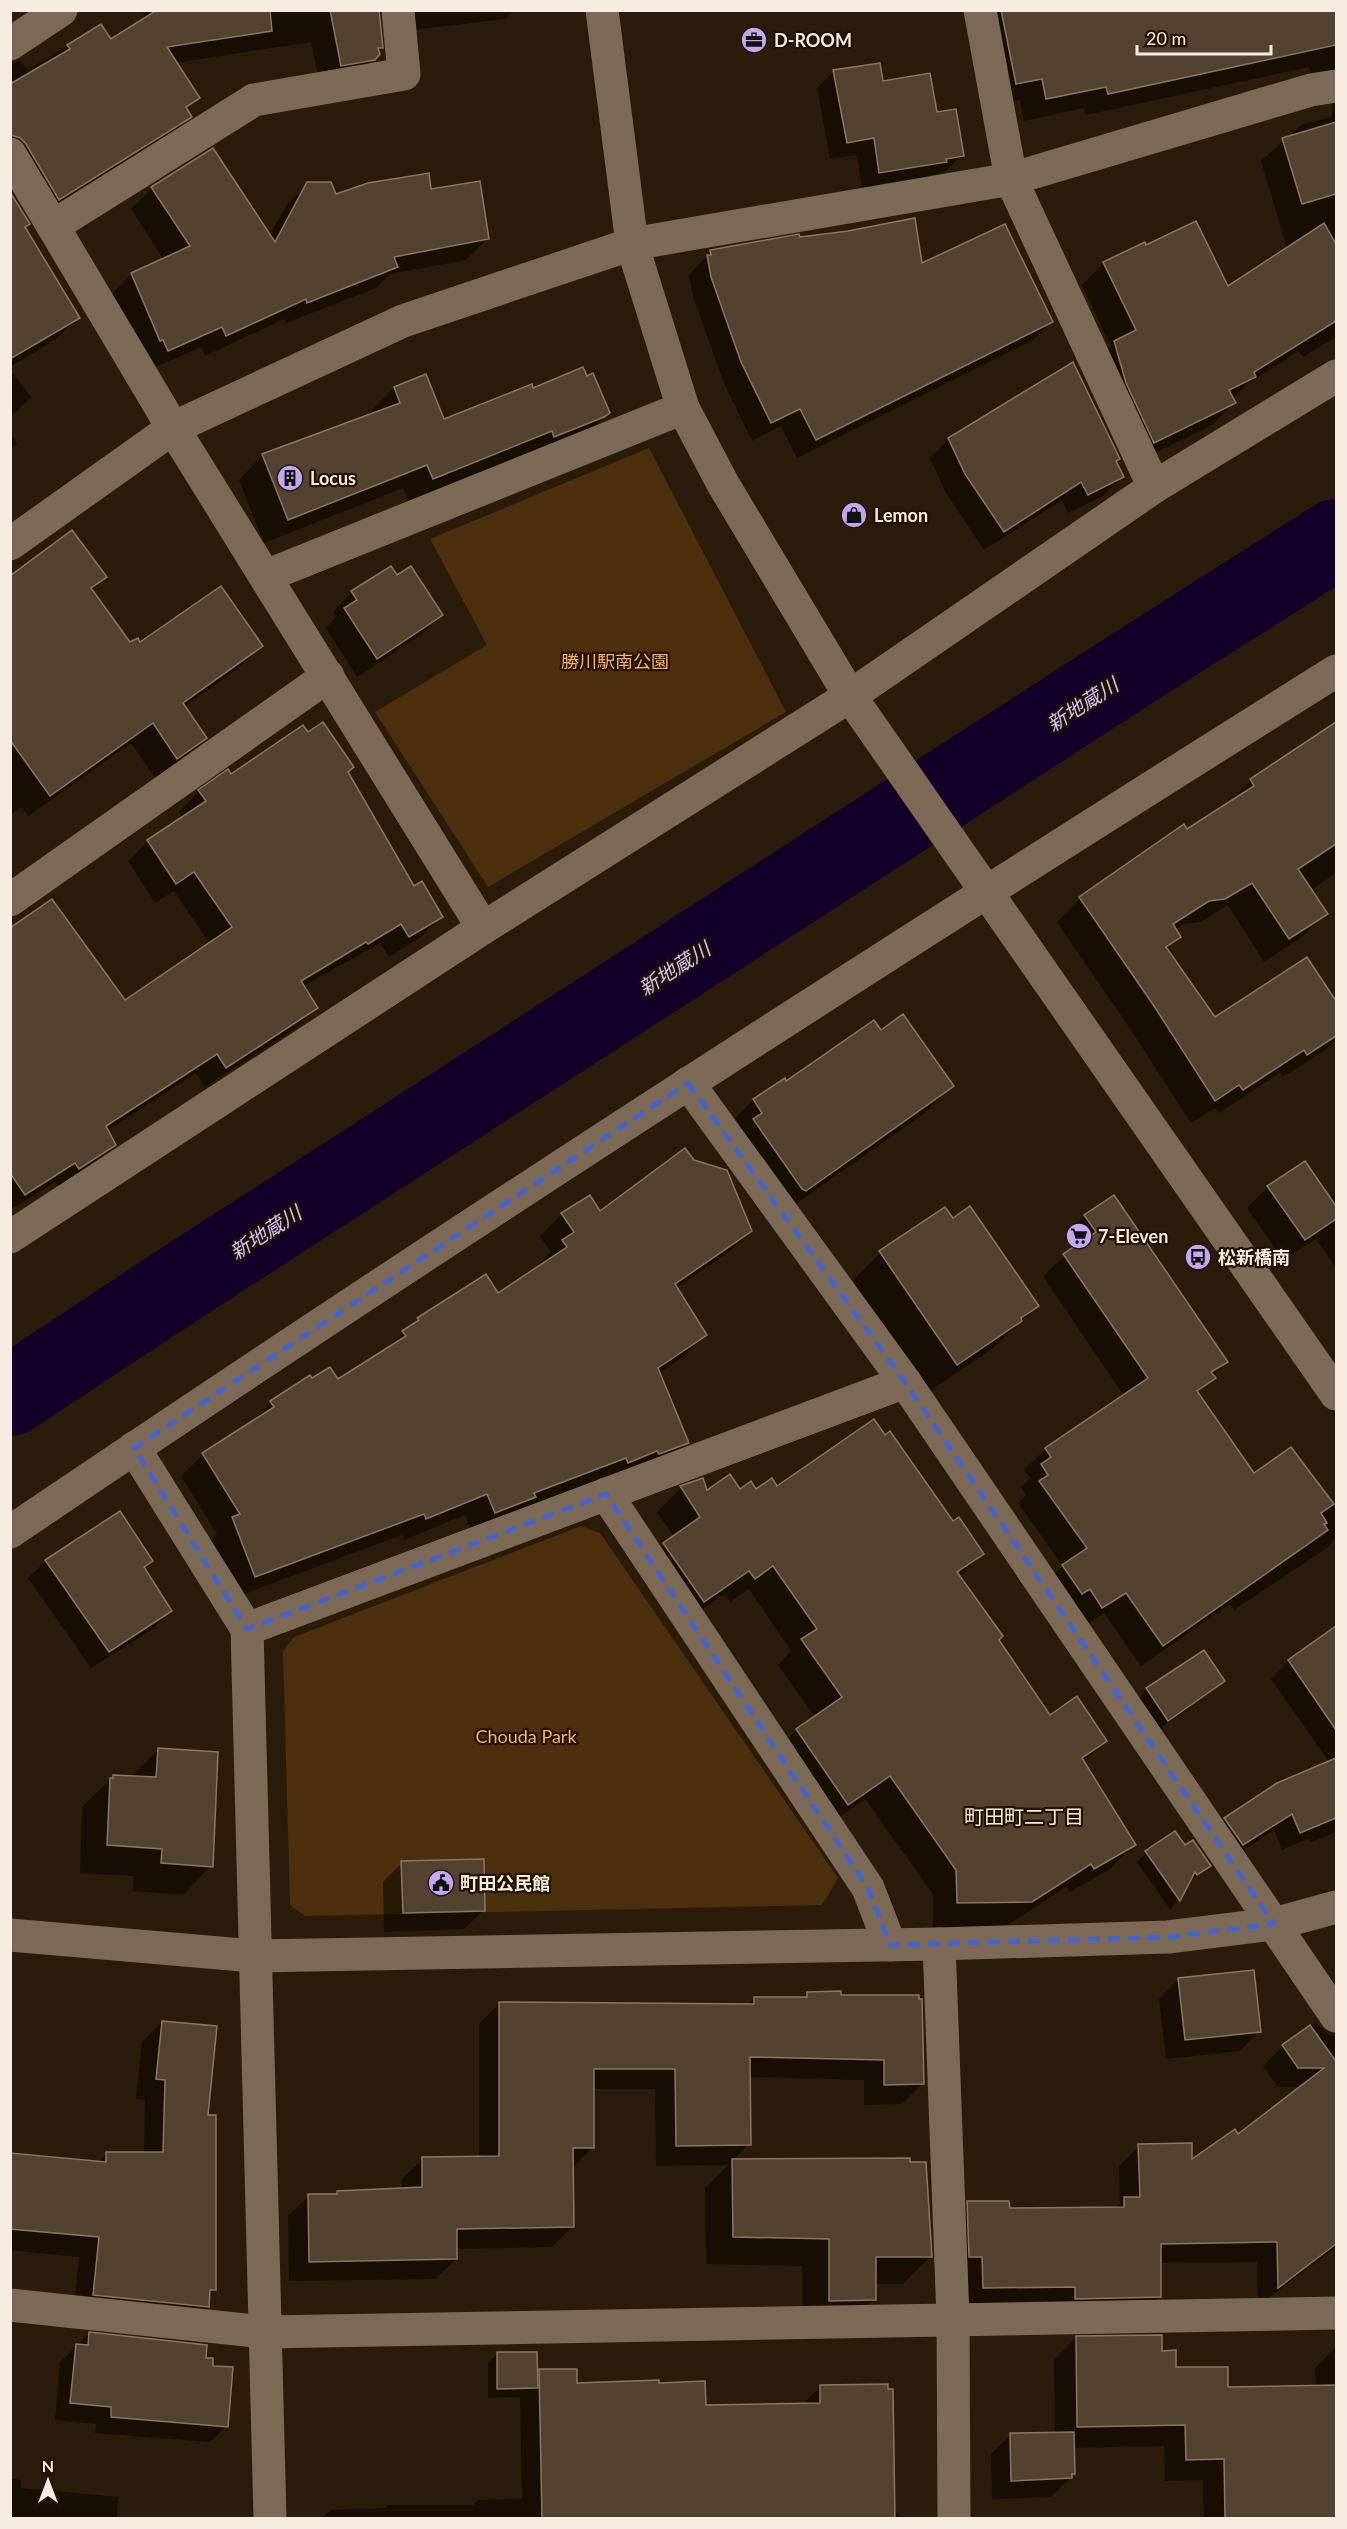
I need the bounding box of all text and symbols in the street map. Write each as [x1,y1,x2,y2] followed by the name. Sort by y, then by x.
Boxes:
[1137,18,1270,56] scale bar
[739,25,769,55] office icon: D-ROOM
[1146,27,1186,49] text: 20 m
[774,29,852,51] place label: D-ROOM
[275,463,305,493] building icon: Locus
[310,467,356,489] place label: Locus
[839,500,869,530] shop icon: Lemon
[874,504,928,526] place label: Lemon
[561,650,669,672] park label: 勝川駅南公園
[1042,671,1124,736] water label: 新地蔵川
[634,935,716,1000] water label: 新地蔵川
[225,1199,307,1264] water label: 新地蔵川
[1064,1221,1094,1251] supermarket icon: 7-Eleven
[1098,1225,1168,1247] place label: 7-Eleven
[1183,1242,1213,1272] bus stop icon: 松新橋南
[1218,1246,1290,1268] place label: 松新橋南
[475,1725,577,1747] park label: Chouda Park
[964,1804,1084,1828] district label: 町田町二丁目
[426,1868,456,1898] public building icon: 町田公民館
[460,1872,550,1894] place label: 町田公民館
[18,2451,78,2511] north arrow
[42,2456,54,2475] text: N

